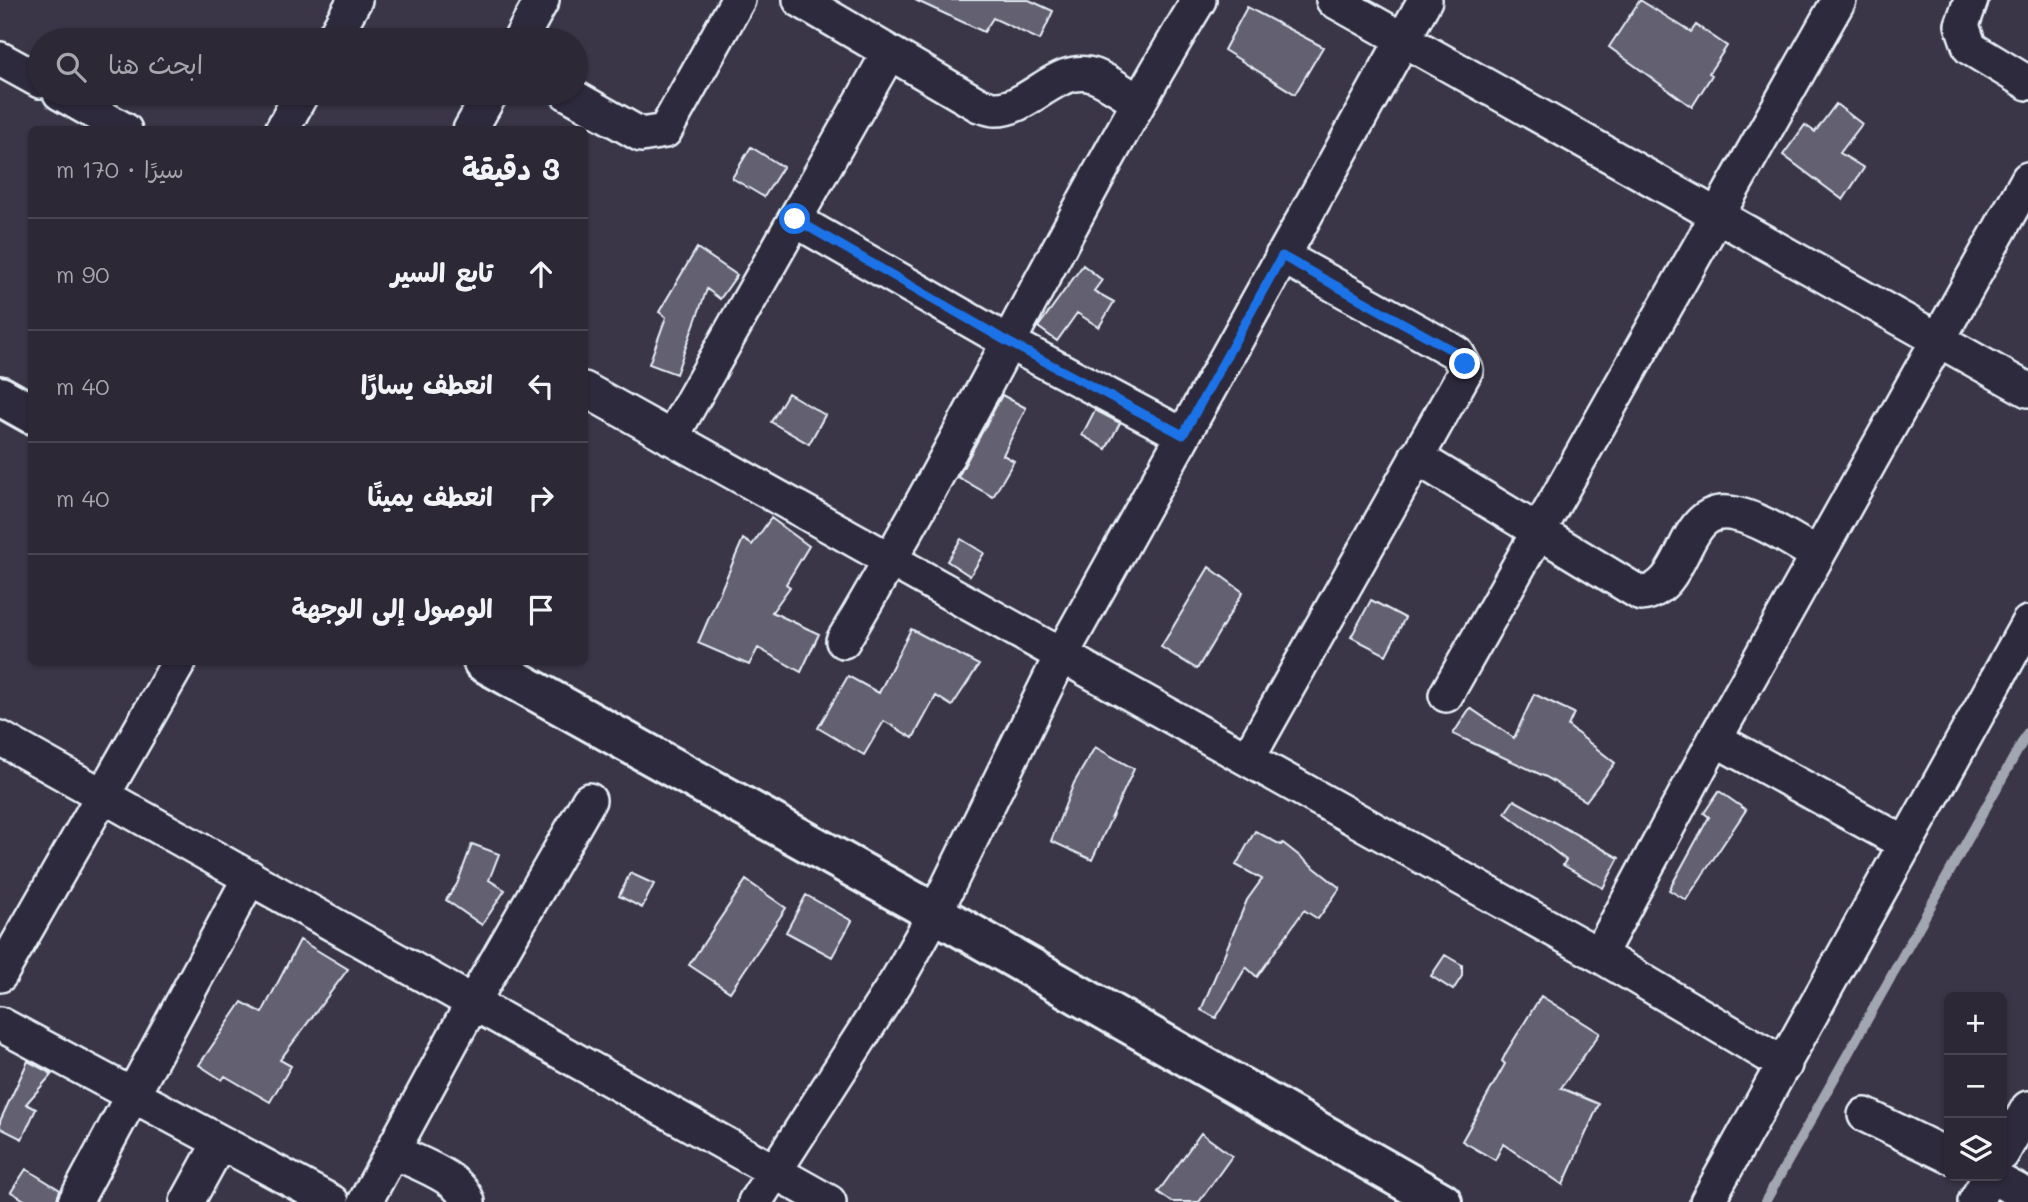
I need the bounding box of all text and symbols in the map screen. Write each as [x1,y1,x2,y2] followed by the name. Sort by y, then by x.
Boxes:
[28,28,588,105] search box
[108,47,203,81] text: ابحث هنا
[52,48,90,86] icon: search
[462,148,560,188] text: 3 دقيقة
[56,154,184,184] text: سيرًا · 170 m
[779,203,810,234] route start
[391,255,493,289] text: تابع السير
[522,255,560,293] icon: ahead
[56,259,110,289] text: 90 m
[1449,348,1480,379] route end
[361,367,493,401] text: انعطف يسارًا
[522,367,560,405] icon: left
[56,371,109,401] text: 40 m
[368,479,493,513] text: انعطف يمينًا
[522,479,560,517] icon: right
[56,483,109,513] text: 40 m
[291,591,493,625] text: الوصول إلى الوجهة
[522,591,560,629] icon: arrive
[1944,992,2007,1181] map controls
[1944,992,2007,1055] button: +
[1944,1055,2007,1118] button: −
[1944,1118,2007,1181] button: layers

